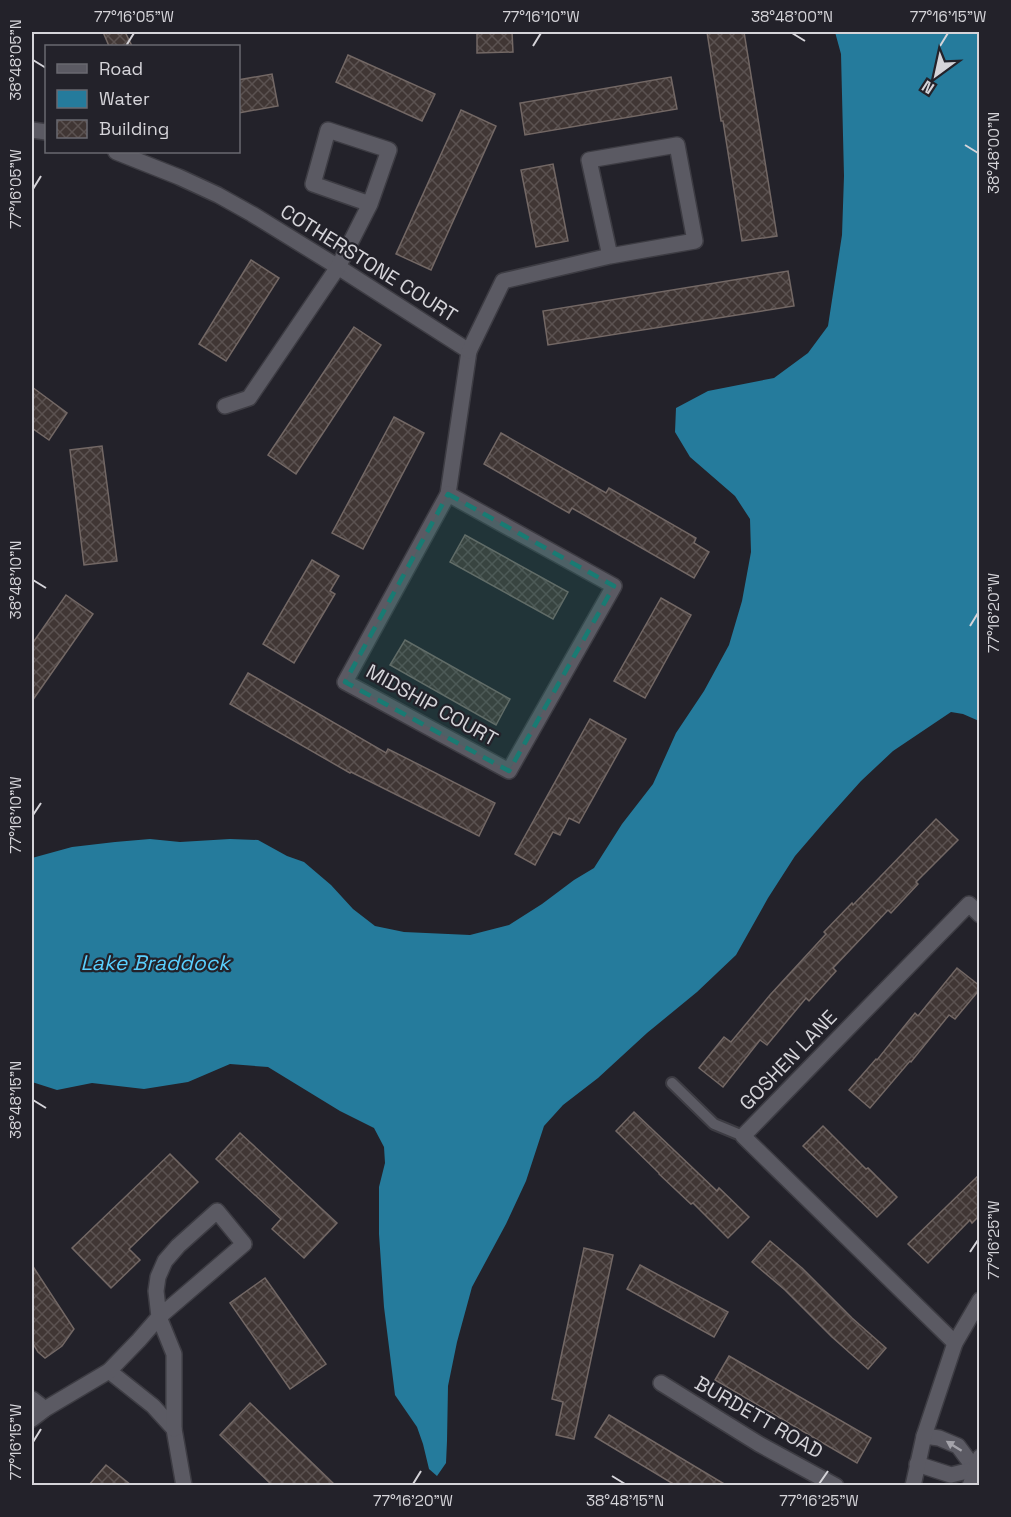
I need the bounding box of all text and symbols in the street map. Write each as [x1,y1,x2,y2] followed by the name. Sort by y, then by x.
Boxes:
[94,7,174,26] text: 77°16'05"W
[502,7,580,26] text: 77°16'10"W
[751,7,833,26] text: 38°48'00"N
[910,7,986,26] text: 77°16'15"W
[6,19,25,101] text: 38°48'05"N
[45,45,240,153] legend
[906,45,966,105] north arrow
[99,57,143,80] text: Road
[918,75,938,99] text: N
[99,87,150,110] text: Water
[984,112,1003,194] text: 38°48'00"N
[99,117,169,140] text: Building
[6,149,25,229] text: 77°16'05"W
[276,198,463,328] street label: COTHERSTONE COURT
[6,541,25,619] text: 38°48'10"N
[984,573,1003,653] text: 77°16'20"W
[362,658,503,752] street label: MIDSHIP COURT
[6,776,25,854] text: 77°16'10"W
[80,949,232,976] water label: Lake Braddock
[734,1004,842,1116] street label: GOSHEN LANE
[6,1061,25,1139] text: 38°48'15"N
[984,1200,1003,1280] text: 77°16'25"W
[690,1370,828,1464] street label: BURDETT ROAD
[6,1404,25,1480] text: 77°16'15"W
[945,1440,962,1451] one-way arrow
[373,1491,453,1510] text: 77°16'20"W
[586,1491,664,1510] text: 38°48'15"N
[779,1491,859,1510] text: 77°16'25"W

